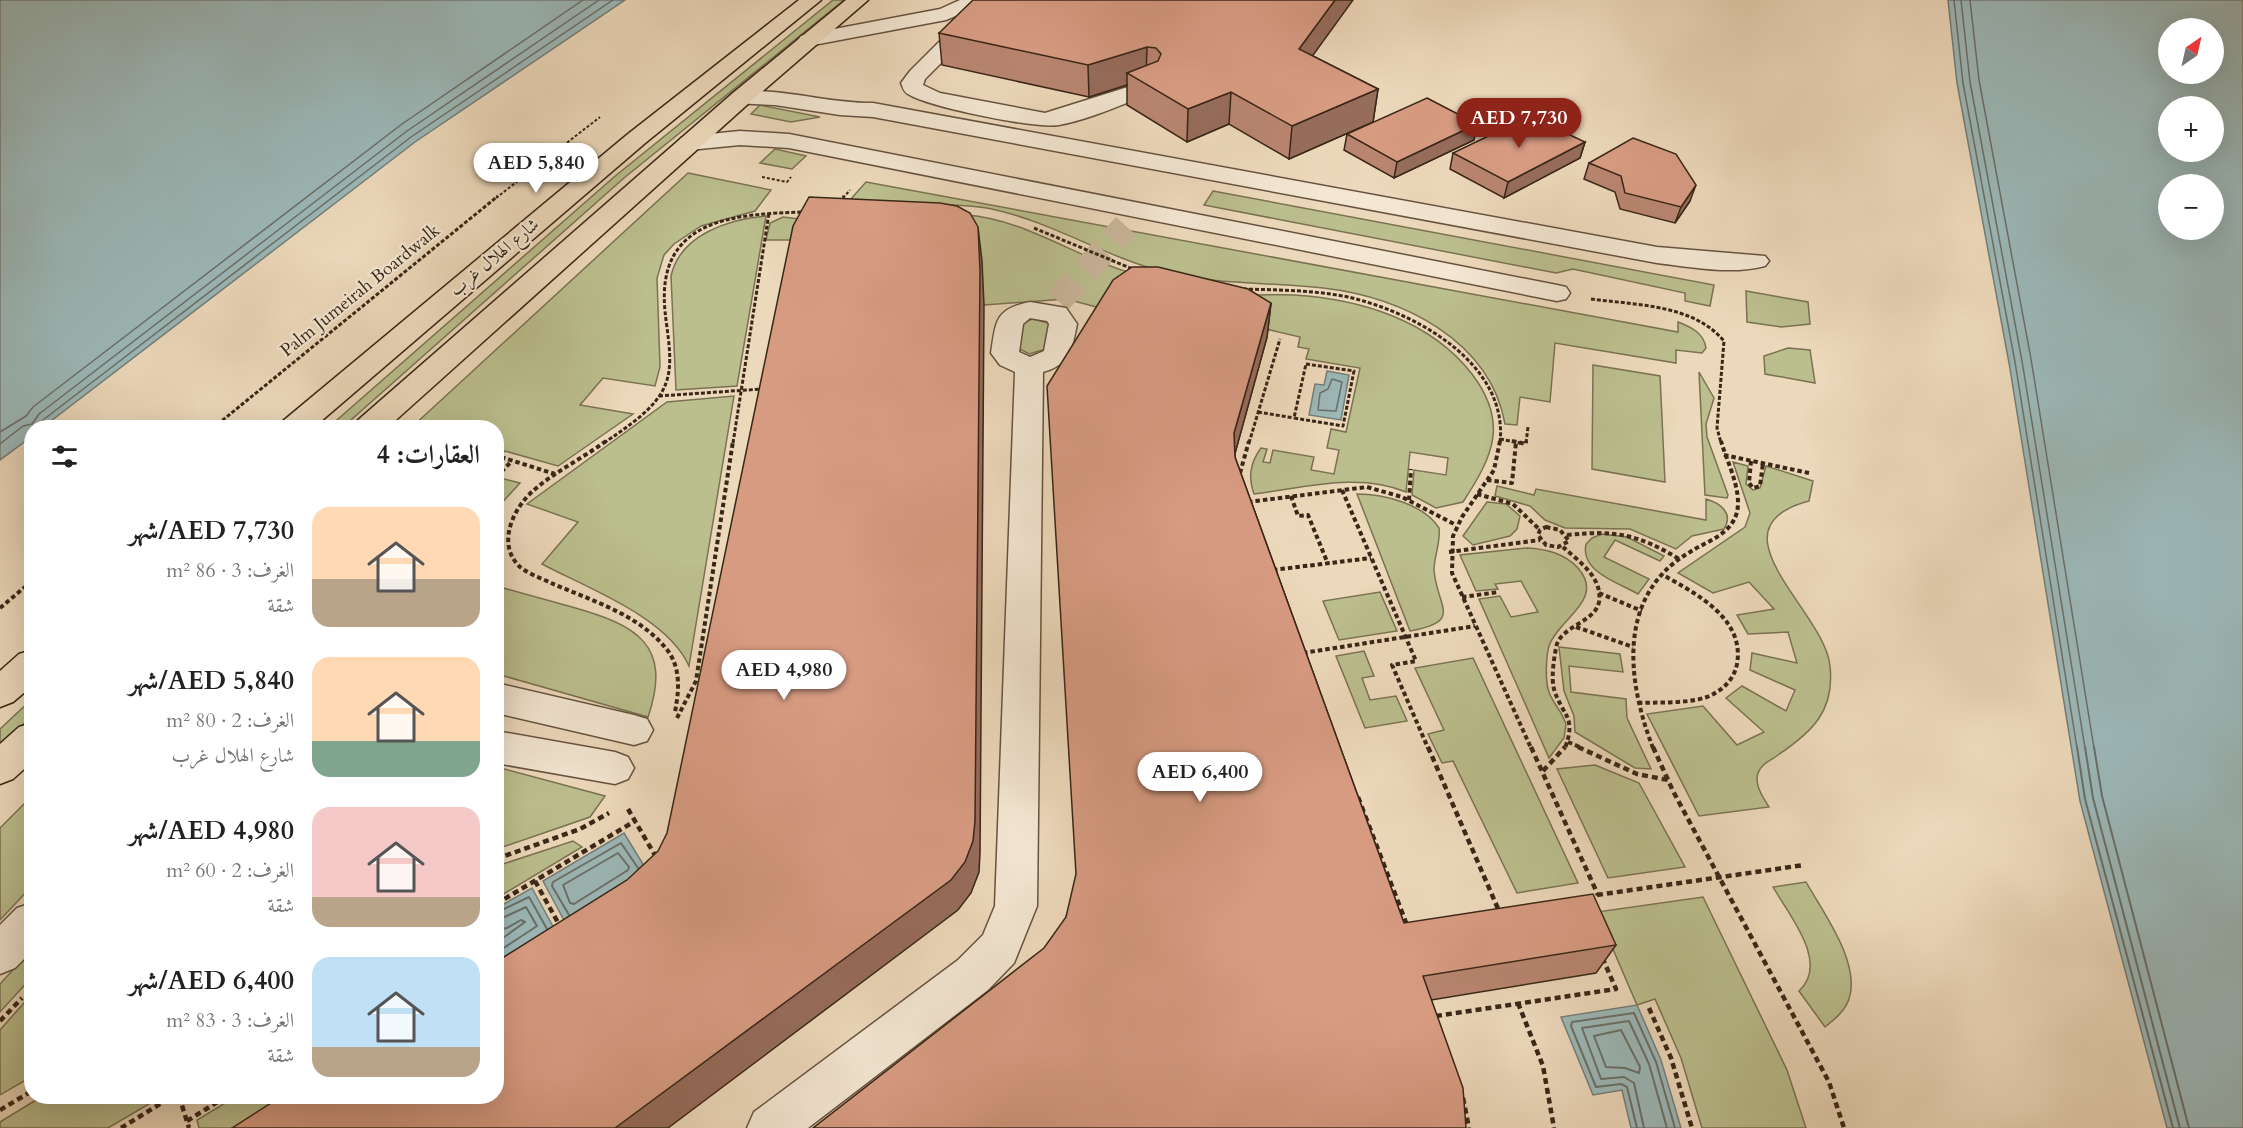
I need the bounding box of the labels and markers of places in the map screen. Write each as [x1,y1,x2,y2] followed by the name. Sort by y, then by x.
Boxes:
[1450,98,1588,149] pin: AED 7,730
[467,143,605,194] pin: AED 5,840
[715,650,853,701] pin: AED 4,980
[1131,752,1269,803] pin: AED 6,400

